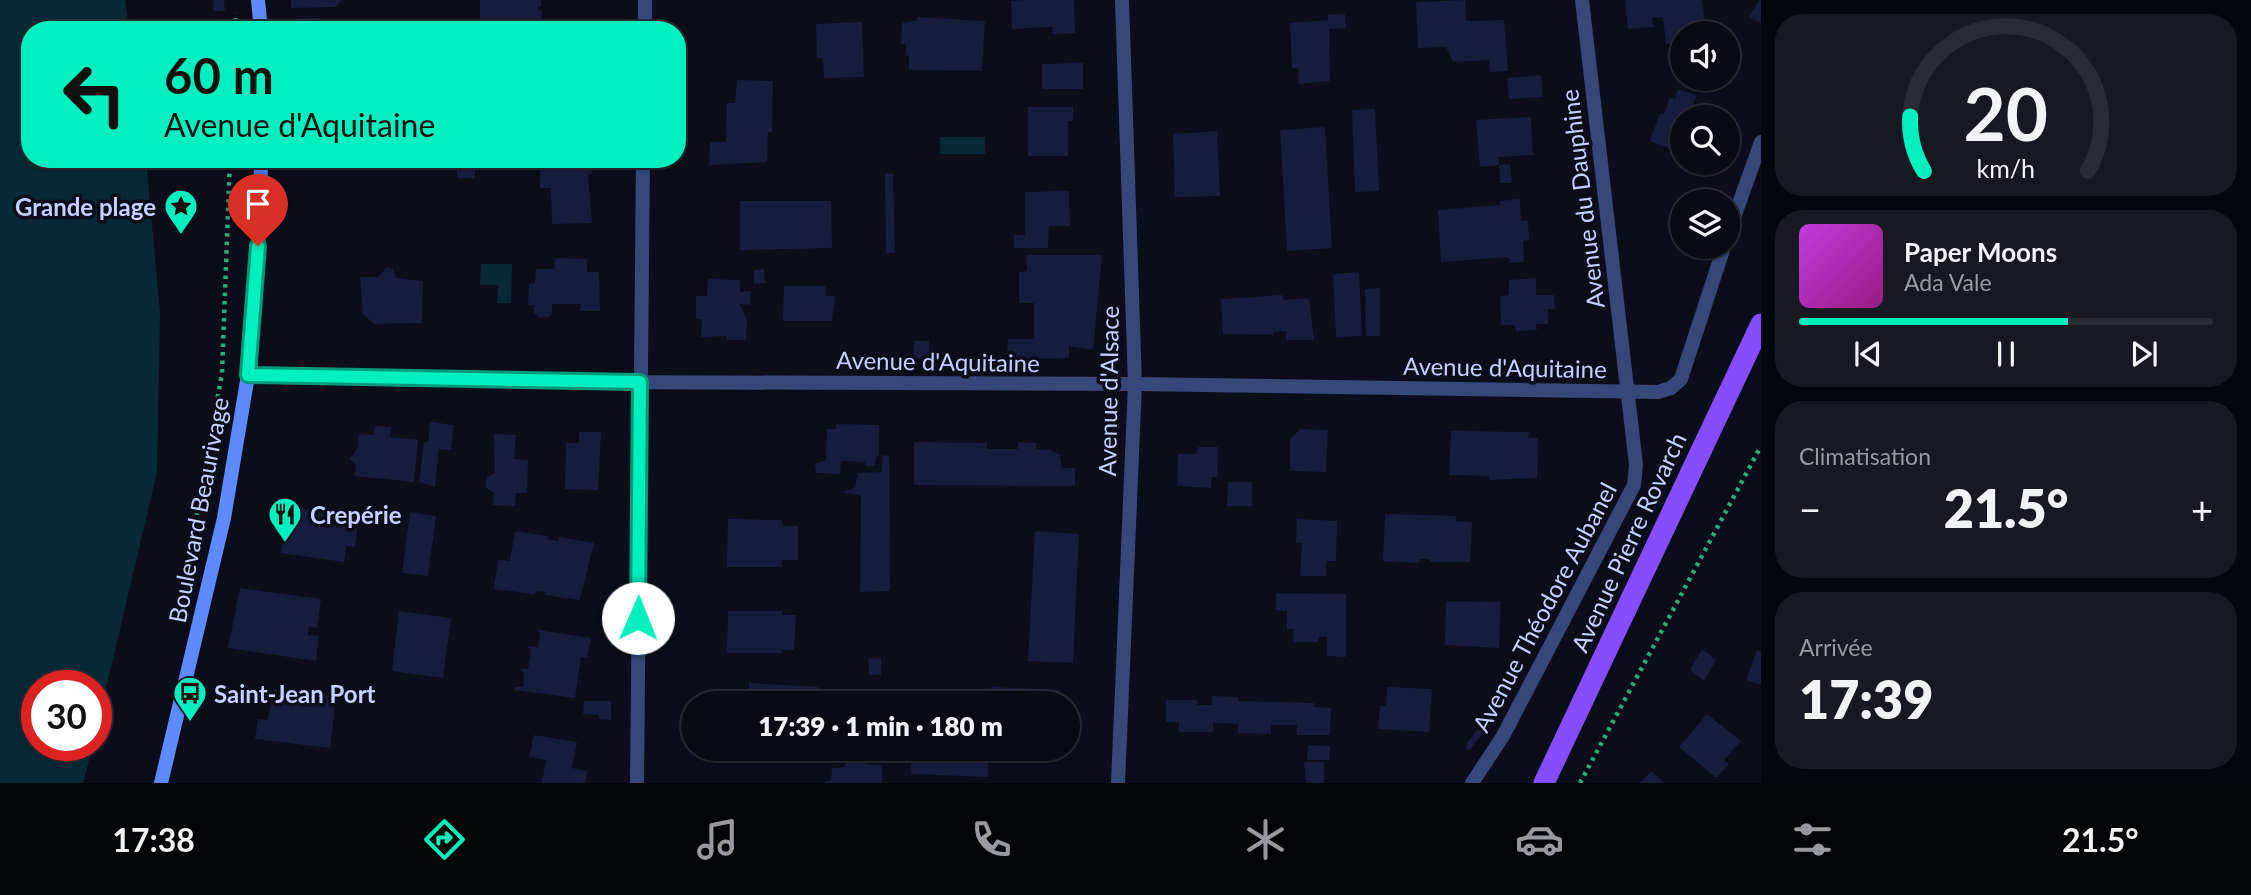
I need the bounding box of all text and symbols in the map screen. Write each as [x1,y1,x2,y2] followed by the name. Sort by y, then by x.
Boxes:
[1670,21,1740,259] map controls
[1670,21,1740,91] button: sound
[164,46,274,104] text: 60 m
[49,49,140,140] icon: left
[1964,69,2048,157] text: 20
[1554,88,1610,310] street label: Avenue du Dauphine
[164,105,435,144] text: Avenue d'Aquitaine
[1670,105,1740,175] button: search
[1977,153,2035,183] text: km/h
[228,174,288,246] pin
[239,185,277,223] icon: arrive
[162,187,200,236] place icon: Grande plage
[1670,189,1740,259] button: layers
[15,192,156,221] place label: Grande plage
[1904,236,2057,268] text: Paper Moons
[1904,268,1992,296] text: Ada Vale
[1092,305,1124,477] street label: Avenue d'Alsace
[1849,335,1887,373] icon: previous
[1987,335,2025,373] icon: pause
[2125,335,2163,373] icon: next
[836,345,1040,377] street label: Avenue d'Aquitaine
[1403,351,1607,383] street label: Avenue d'Aquitaine
[162,395,234,625] street label: Boulevard Beaurivage
[1564,428,1692,656] street label: Avenue Pierre Rovarch
[1799,442,1931,470] text: Climatisation
[1466,477,1622,737] street label: Avenue Théodore Aubanel
[1944,477,2068,539] text: 21.5°
[1799,486,1821,532] text: −
[2191,486,2213,532] text: +
[266,495,304,544] restaurant icon: Crepérie
[310,500,402,529] place label: Crepérie
[601,581,675,655] position arrow
[1799,633,1873,661] text: Arrivée
[1799,668,1933,730] text: 17:39
[21,670,112,761] speed limit sign: 30
[171,674,209,723] bus stop icon: Saint-Jean Port
[214,679,376,708] place label: Saint-Jean Port
[758,710,1003,742] text: 17:39 · 1 min · 180 m
[420,815,469,864] icon: directions
[693,815,742,864] icon: music
[967,815,1016,864] icon: phone
[1241,815,1290,864] icon: climate
[1515,815,1564,864] icon: car
[1788,815,1837,864] icon: filters
[112,820,195,859] text: 17:38
[2062,820,2139,859] text: 21.5°

